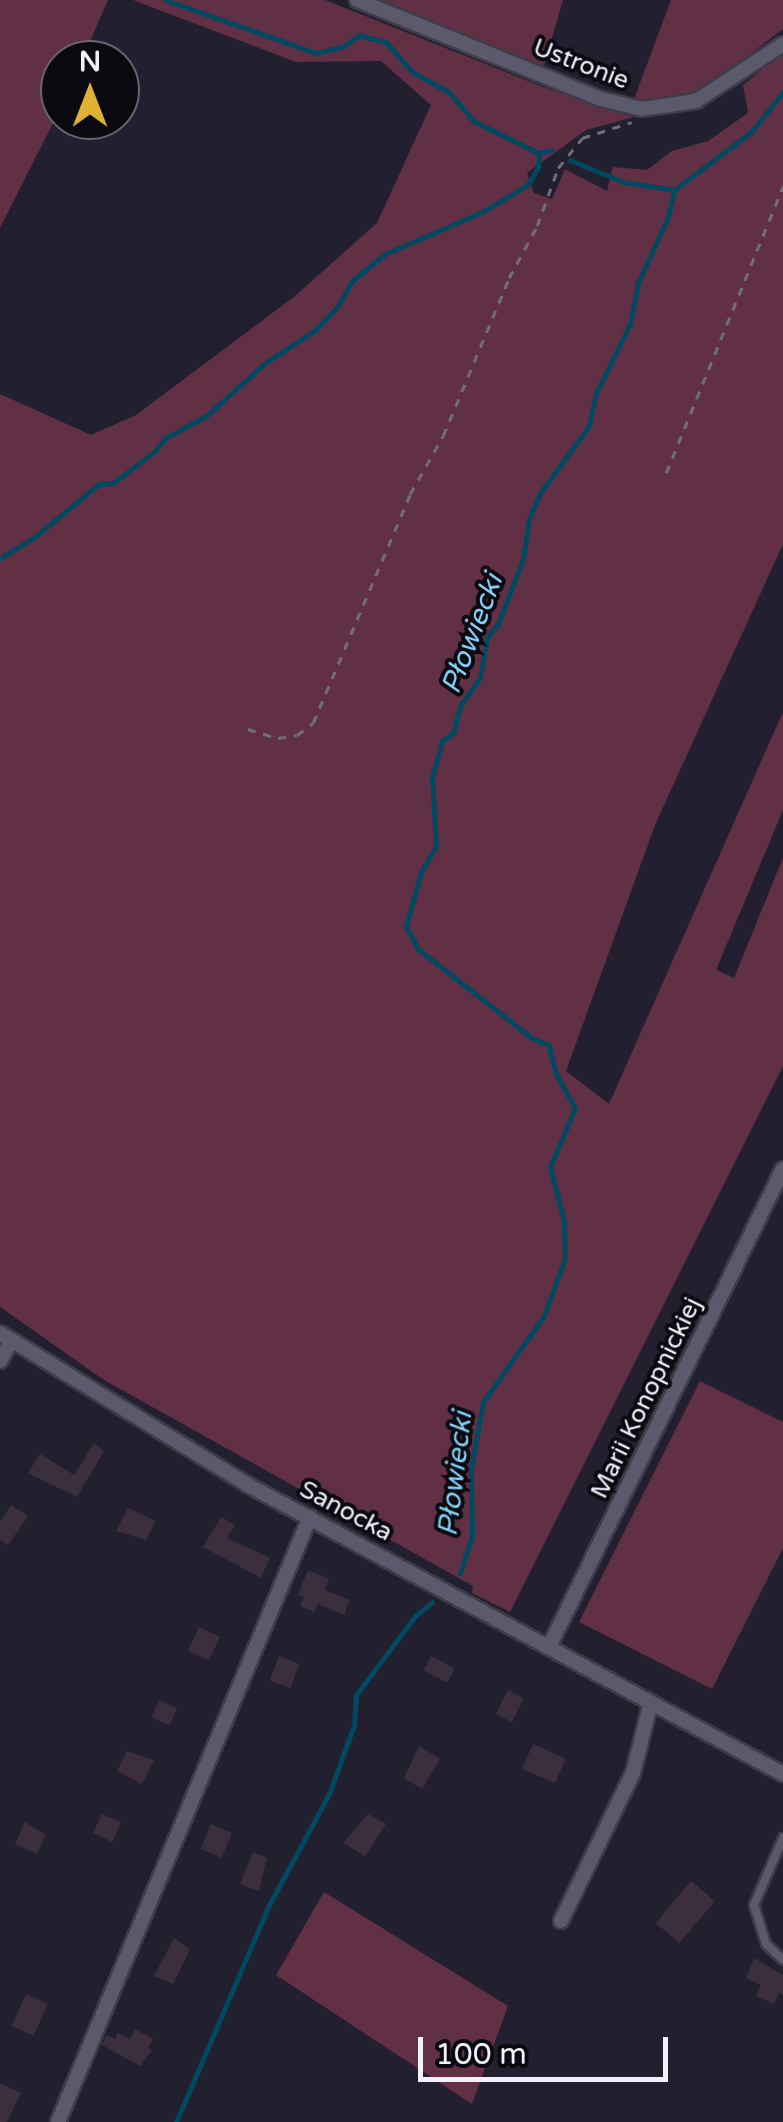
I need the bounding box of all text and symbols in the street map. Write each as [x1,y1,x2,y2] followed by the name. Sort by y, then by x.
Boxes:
[529,32,633,96] street label: Ustronie
[40,40,140,140] north arrow
[79,45,101,79] text: N
[434,570,510,698] water label: Płowiecki
[584,1293,708,1503] street label: Marii Konopnickiej
[431,1410,479,1538] water label: Płowiecki
[295,1474,397,1548] street label: Sanocka
[423,2017,673,2079] scale bar
[435,2036,527,2073] text: 100 m

